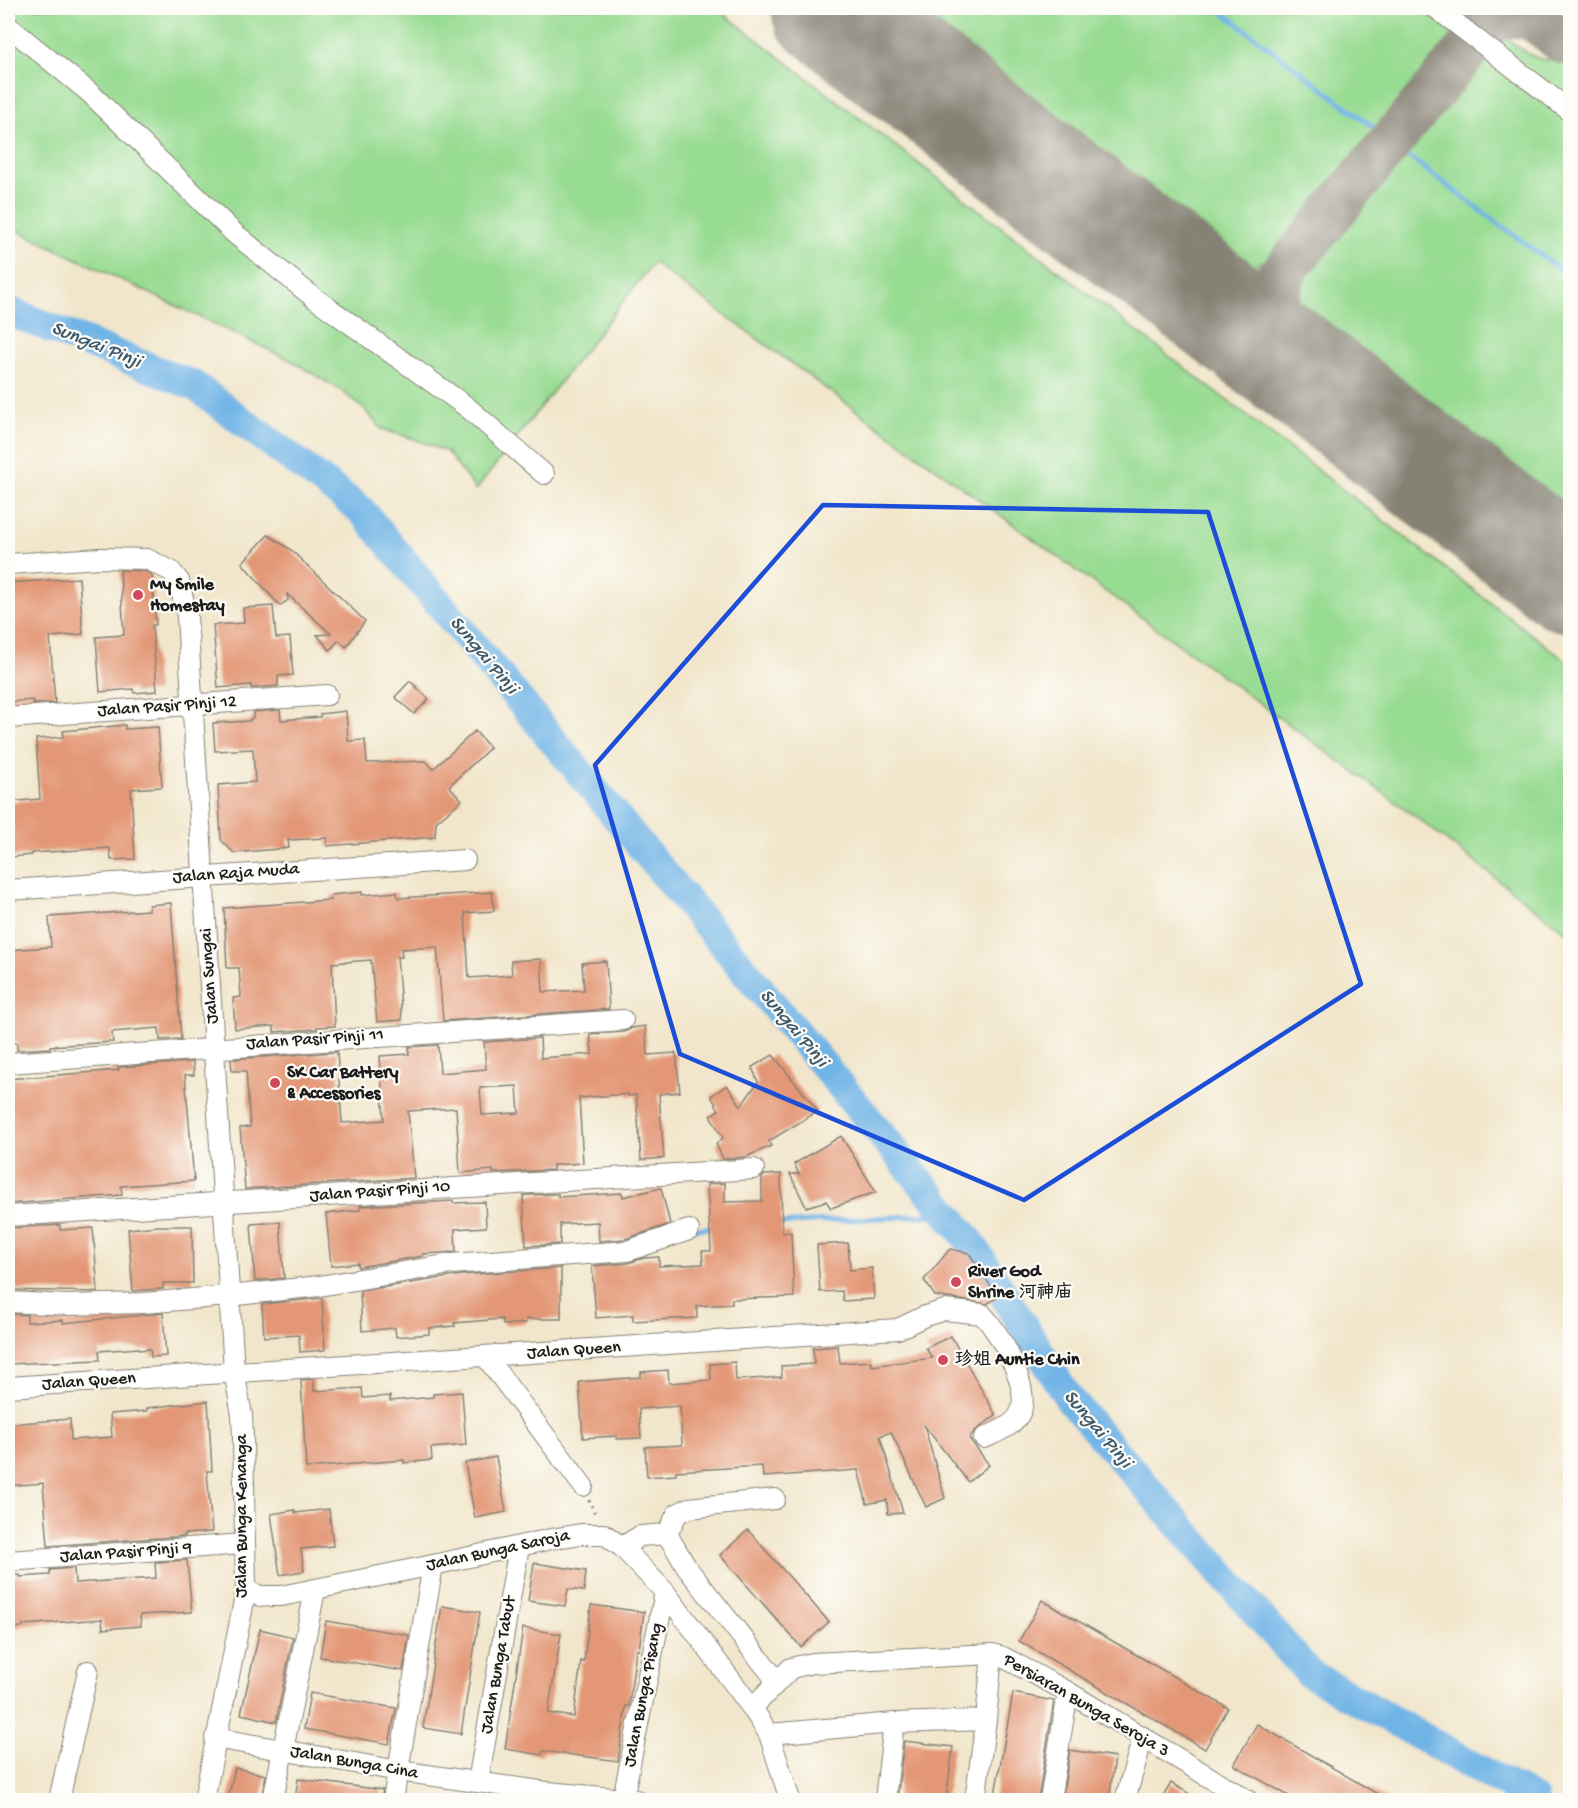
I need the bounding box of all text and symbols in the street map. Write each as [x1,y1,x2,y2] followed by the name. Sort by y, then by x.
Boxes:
[48,318,147,375] water label: Sungai Pinji
[150,575,225,617] place label: My Smile Homestay
[131,588,145,602] marker: My Smile Homestay
[444,612,524,702] water label: Sungai Pinji
[97,692,237,722] street label: Jalan Pasir Pinji 12
[172,859,301,889] street label: Jalan Raja Muda
[196,927,224,1025] street label: Jalan Sungai
[754,985,834,1075] water label: Sungai Pinji
[246,1025,384,1055] street label: Jalan Pasir Pinji 11
[287,1063,398,1105] place label: SK Car Battery & Accessories
[268,1076,282,1090] marker: SK Car Battery & Accessories
[309,1177,451,1207] street label: Jalan Pasir Pinji 10
[967,1262,1072,1304] place label: River God Shrine 河神庙
[949,1275,963,1289] marker: River God Shrine 河神庙
[526,1337,622,1365] street label: Jalan Queen
[955,1349,1080,1371] place label: 珍姐 Auntie Chin
[936,1353,950,1367] marker: 珍姐 Auntie Chin
[41,1368,137,1396] street label: Jalan Queen
[1058,1386,1138,1476] water label: Sungai Pinji
[232,1433,253,1598] street label: Jalan Bunga Kenanga
[424,1525,573,1576] street label: Jalan Bunga Saroja
[59,1538,193,1568] street label: Jalan Pasir Pinji 9
[477,1593,522,1735] street label: Jalan Bunga Tabut
[620,1621,668,1769] street label: Jalan Bunga Pisang
[998,1649,1173,1762] street label: Persiaran Bunga Seroja 3
[289,1741,420,1785] street label: Jalan Bunga Cina

